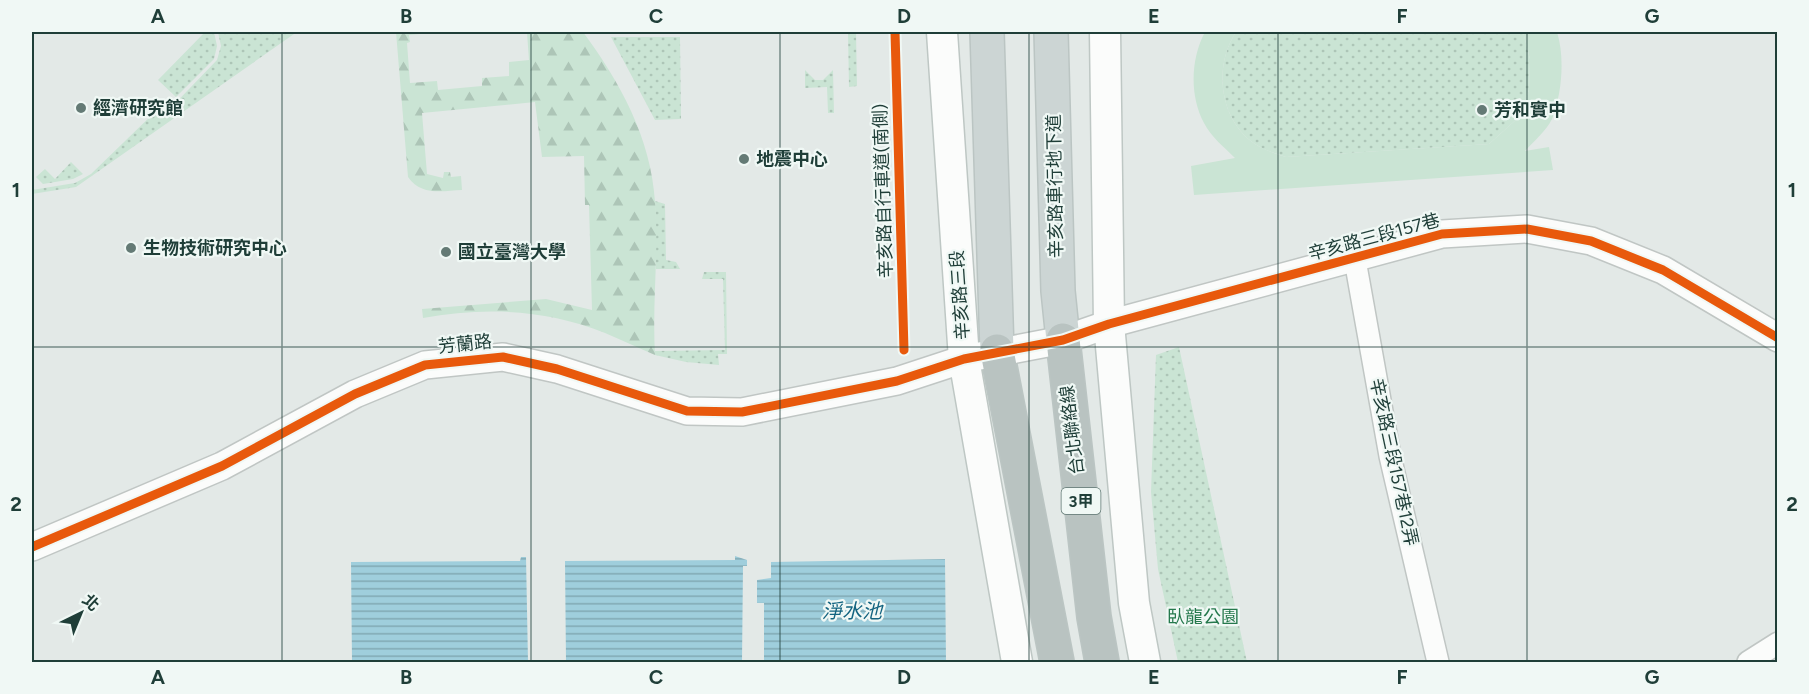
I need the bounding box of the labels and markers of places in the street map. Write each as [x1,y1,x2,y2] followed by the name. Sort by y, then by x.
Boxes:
[93,97,183,119] place label: 經濟研究館
[1494,99,1566,121] place label: 芳和實中
[74,101,88,115] marker: 經濟研究館
[1475,103,1489,117] marker: 芳和實中
[756,148,828,170] place label: 地震中心
[737,152,751,166] marker: 地震中心
[143,237,287,259] place label: 生物技術研究中心
[124,241,138,255] marker: 生物技術研究中心
[458,241,566,263] place label: 國立臺灣大學
[439,245,453,259] marker: 國立臺灣大學

